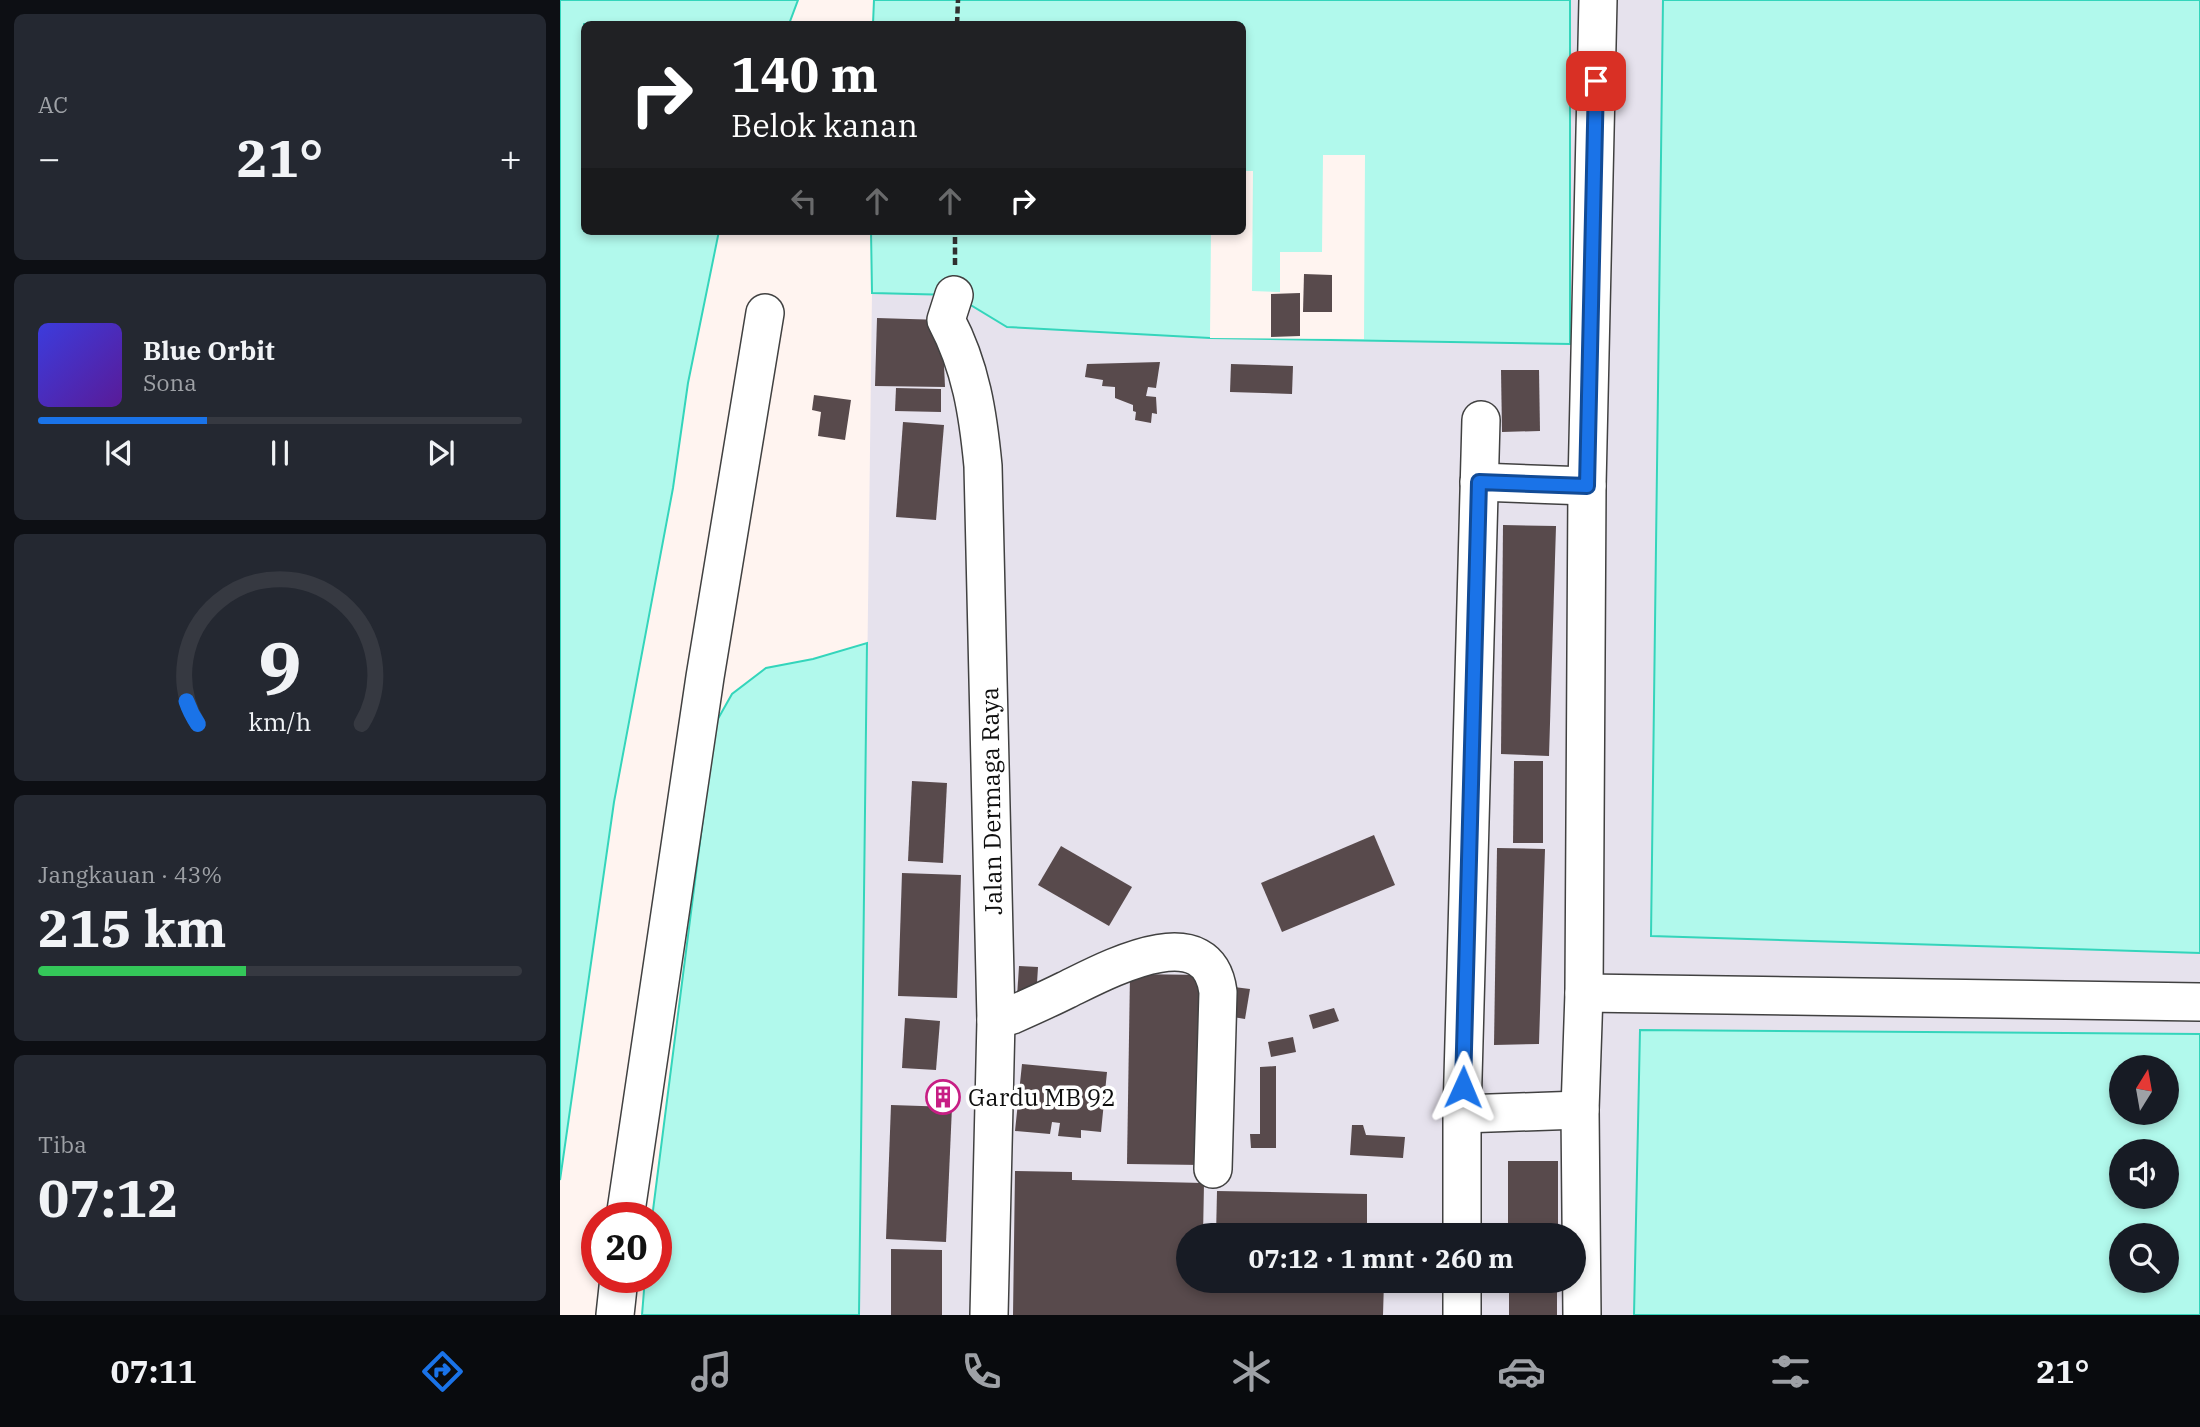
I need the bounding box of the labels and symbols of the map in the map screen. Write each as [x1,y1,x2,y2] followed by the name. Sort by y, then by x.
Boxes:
[1566,51,1626,111] pin
[973,687,1009,915] street label: Jalan Dermaga Raya
[1426,1050,1500,1124] position arrow
[2109,1055,2179,1125] north arrow
[924,1078,962,1116] building icon: Gardu MB 92
[968,1081,1116,1113] place label: Gardu MB 92
[581,1202,672,1293] speed limit sign: 20

